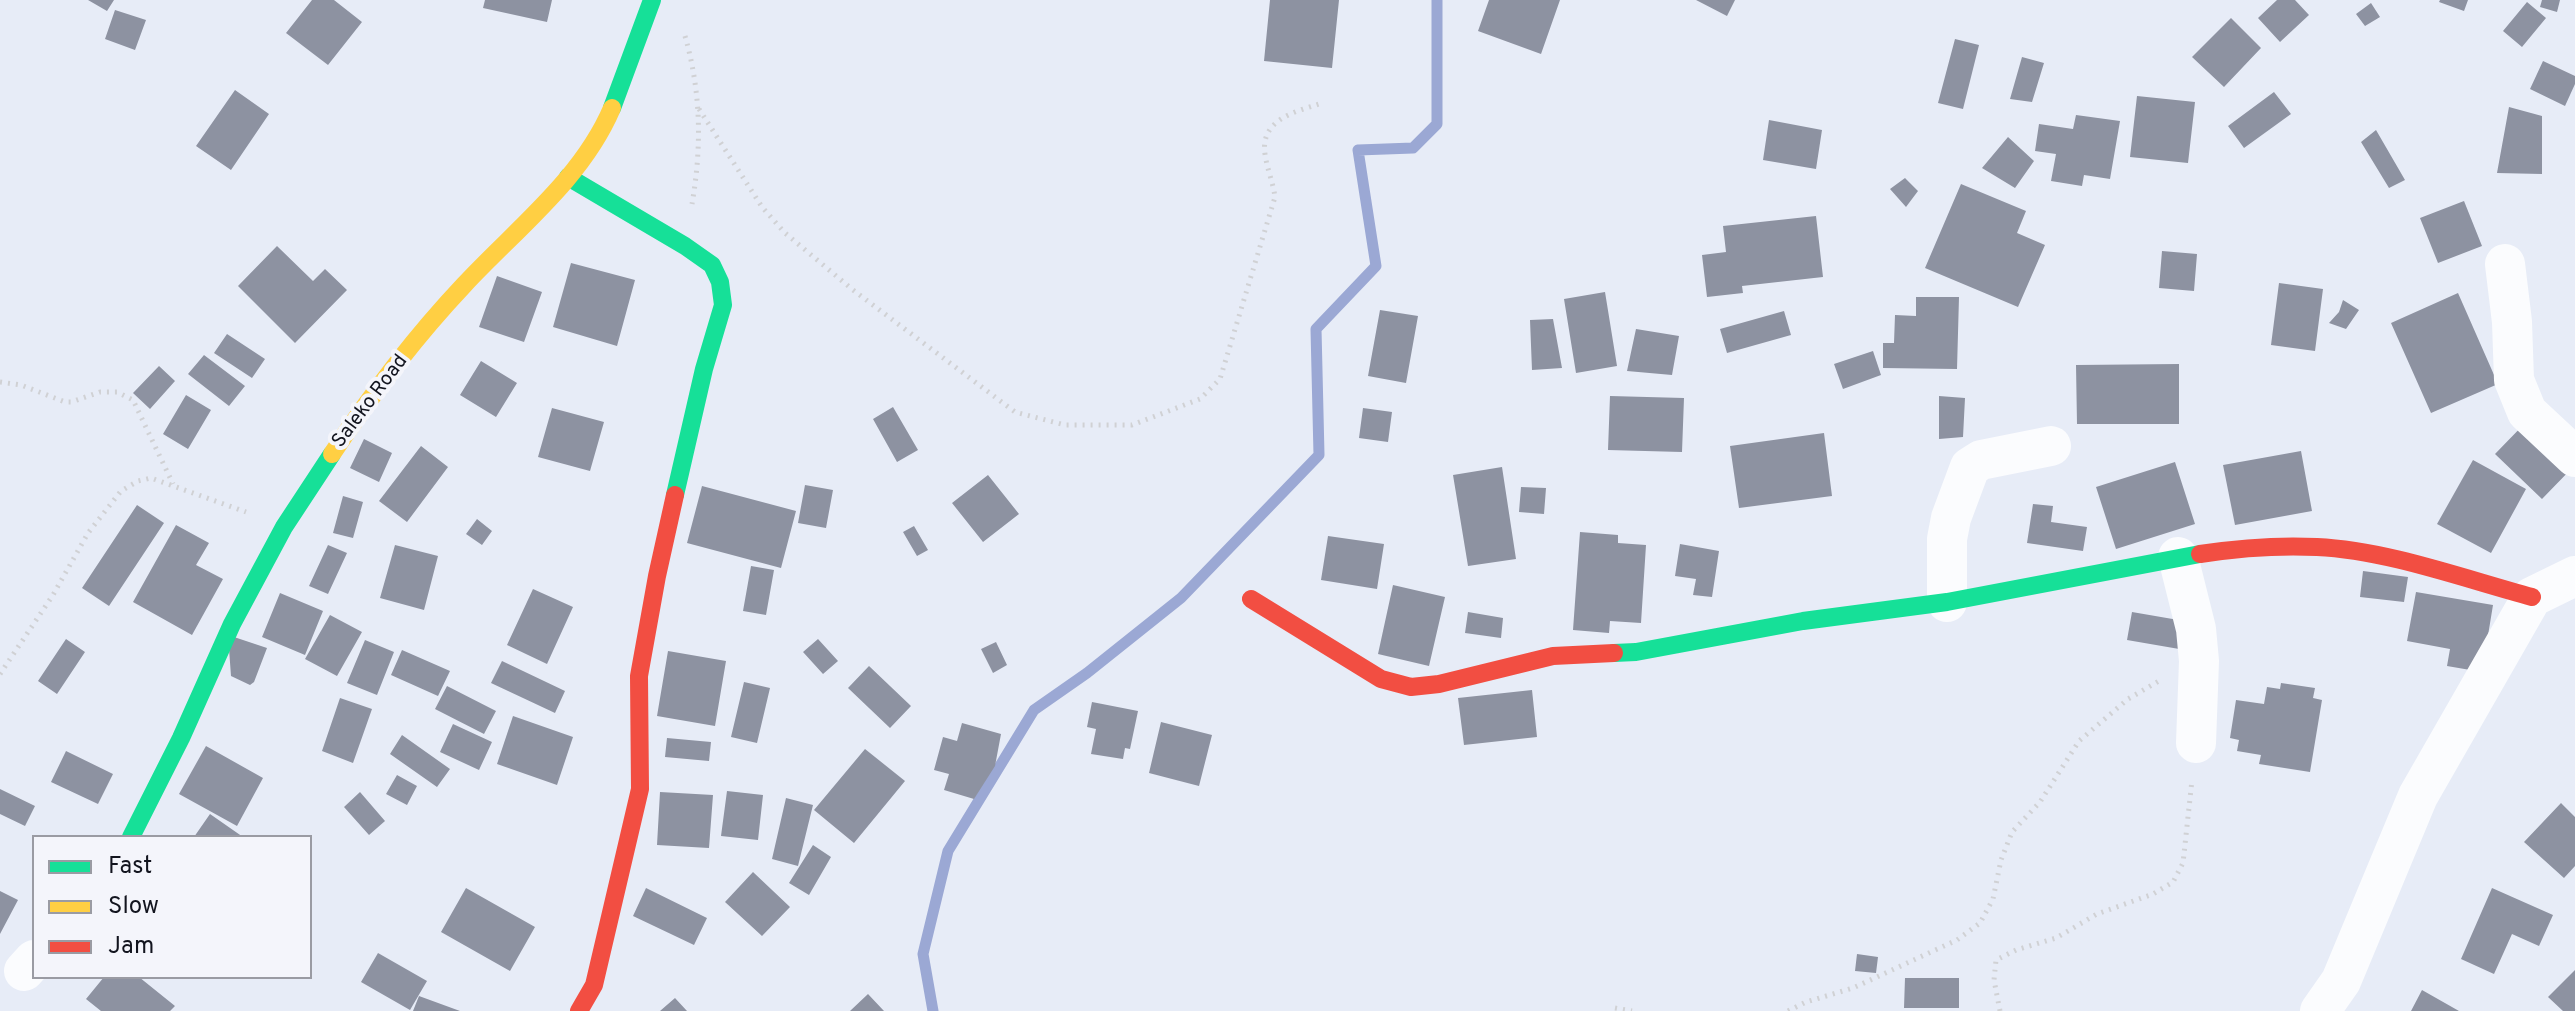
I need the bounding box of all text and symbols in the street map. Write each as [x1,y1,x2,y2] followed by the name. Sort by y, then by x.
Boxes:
[328,351,414,453] street label: Saleko Road
[32,835,312,979] legend
[108,852,152,882] text: Fast
[108,892,159,922] text: Slow
[108,932,154,962] text: Jam

